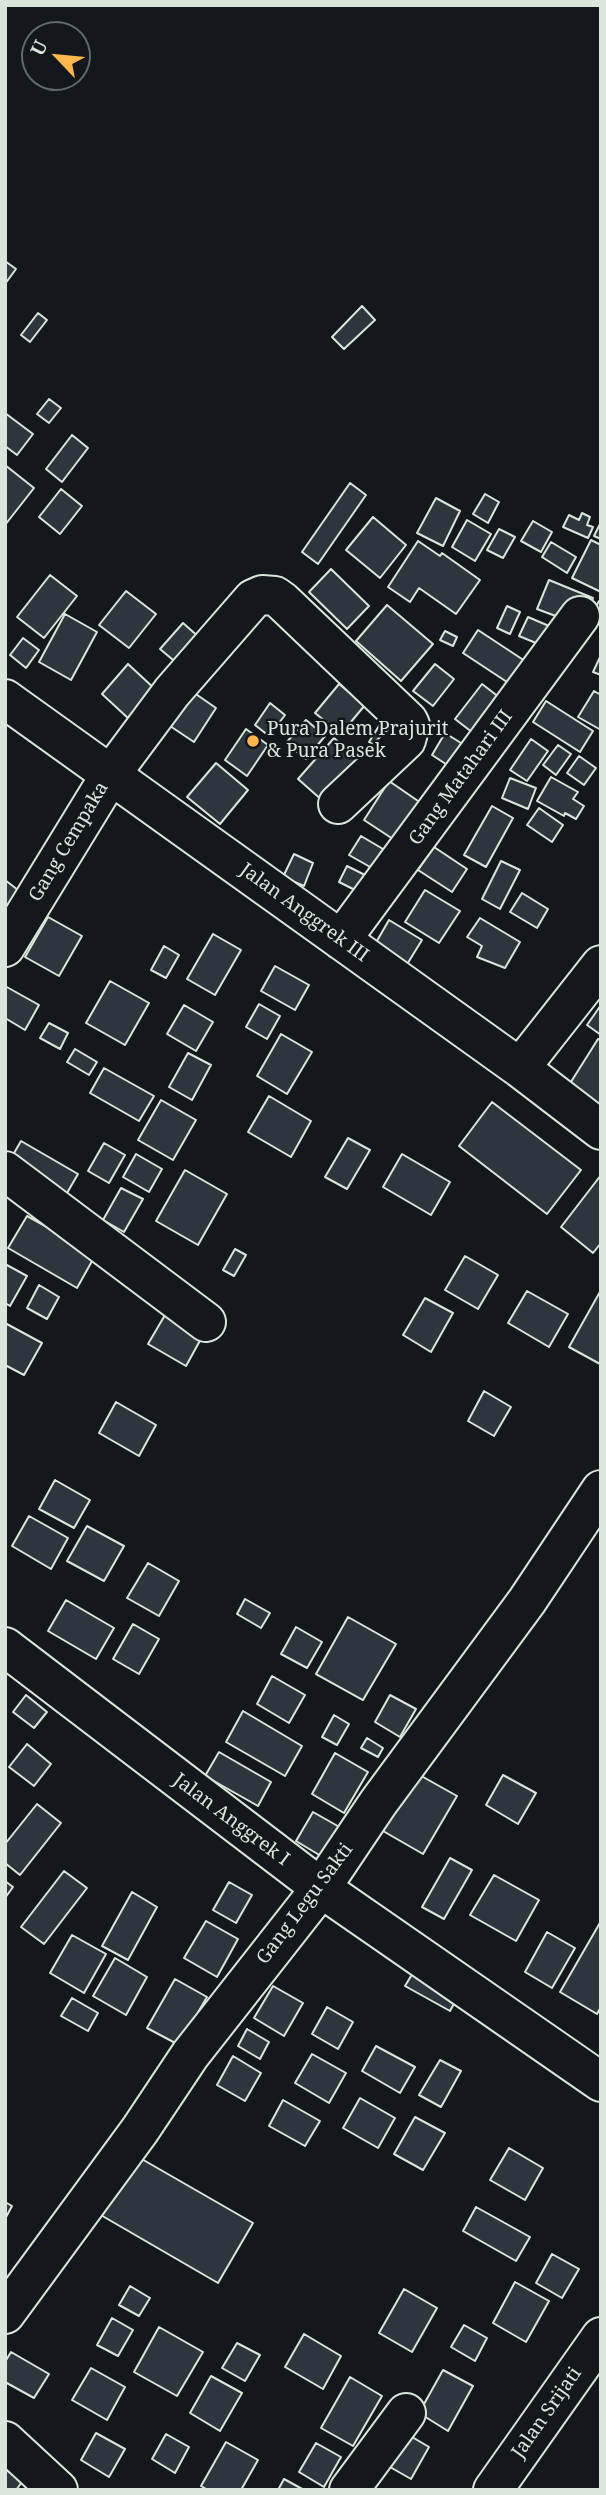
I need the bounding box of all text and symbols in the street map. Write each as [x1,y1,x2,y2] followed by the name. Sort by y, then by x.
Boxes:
[21,21,91,91] north arrow
[24,36,54,60] text: U
[404,706,518,850] street label: Gang Matahari III
[267,719,448,763] place label: Pura Dalem Prajurit & Pura Pasek
[245,733,261,749] marker: Pura Dalem Prajurit & Pura Pasek
[24,778,114,906] street label: Gang Cempaka
[235,859,373,967] street label: Jalan Anggrek III
[168,1769,294,1871] street label: Jalan Anggrek I
[252,1839,358,1969] street label: Gang Legu Sakti
[507,2363,587,2463] street label: Jalan Srijati

